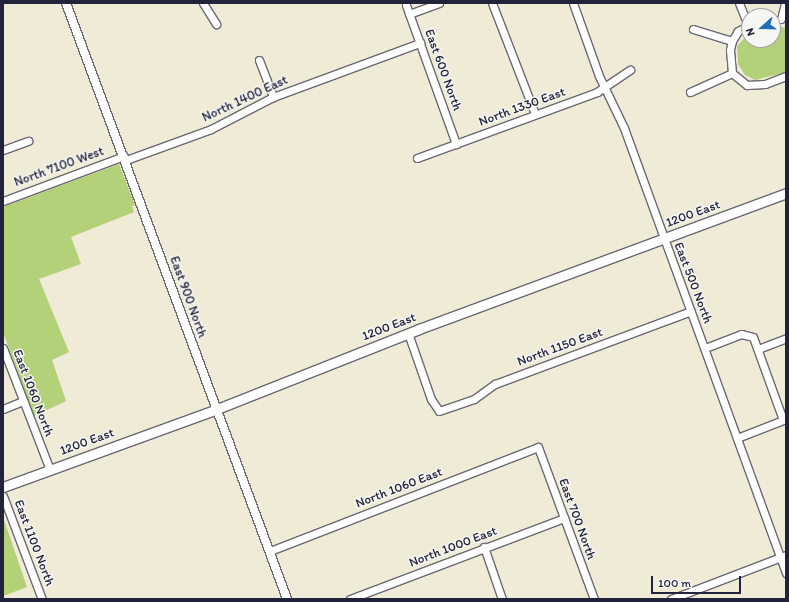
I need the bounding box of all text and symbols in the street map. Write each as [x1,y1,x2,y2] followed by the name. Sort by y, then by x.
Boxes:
[741,8,781,48] north arrow
[743,26,758,38] text: N
[421,27,465,113] street label: East 600 North
[200,72,290,126] street label: North 1400 East
[477,84,567,130] street label: North 1330 East
[12,144,106,190] street label: North 7100 West
[664,197,722,231] street label: 1200 East
[670,240,716,326] street label: East 500 North
[166,254,210,340] street label: East 900 North
[360,310,418,344] street label: 1200 East
[515,324,605,370] street label: North 1150 East
[9,347,57,439] street label: East 1060 North
[58,425,116,459] street label: 1200 East
[353,464,445,512] street label: North 1060 East
[555,476,599,562] street label: East 700 North
[10,498,58,588] street label: East 1100 North
[407,523,499,571] street label: North 1000 East
[653,568,743,594] scale bar
[658,576,691,590] text: 100 m

